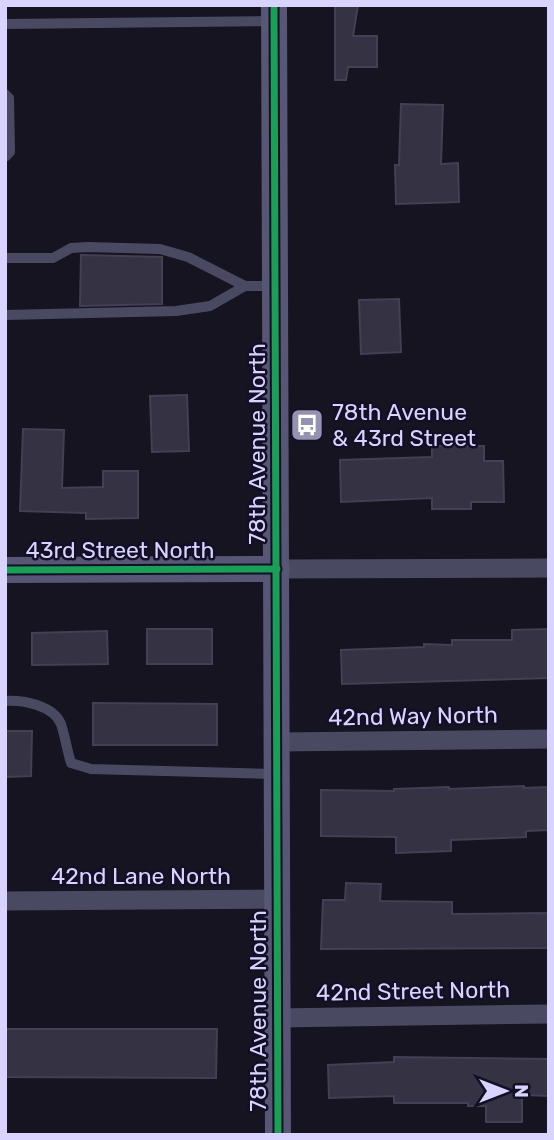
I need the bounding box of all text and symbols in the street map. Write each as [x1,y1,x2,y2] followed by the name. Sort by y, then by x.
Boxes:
[243,343,271,545] street label: 78th Avenue North
[332,398,476,452] place label: 78th Avenue & 43rd Street
[288,406,326,444] bus stop icon: 78th Avenue & 43rd Street
[26,536,214,564] street label: 43rd Street North
[328,701,498,731] street label: 42nd Way North
[51,862,231,890] street label: 42nd Lane North
[244,910,272,1112] street label: 78th Avenue North
[316,975,510,1007] street label: 42nd Street North
[470,1056,540,1126] north arrow
[510,1084,533,1098] text: N

